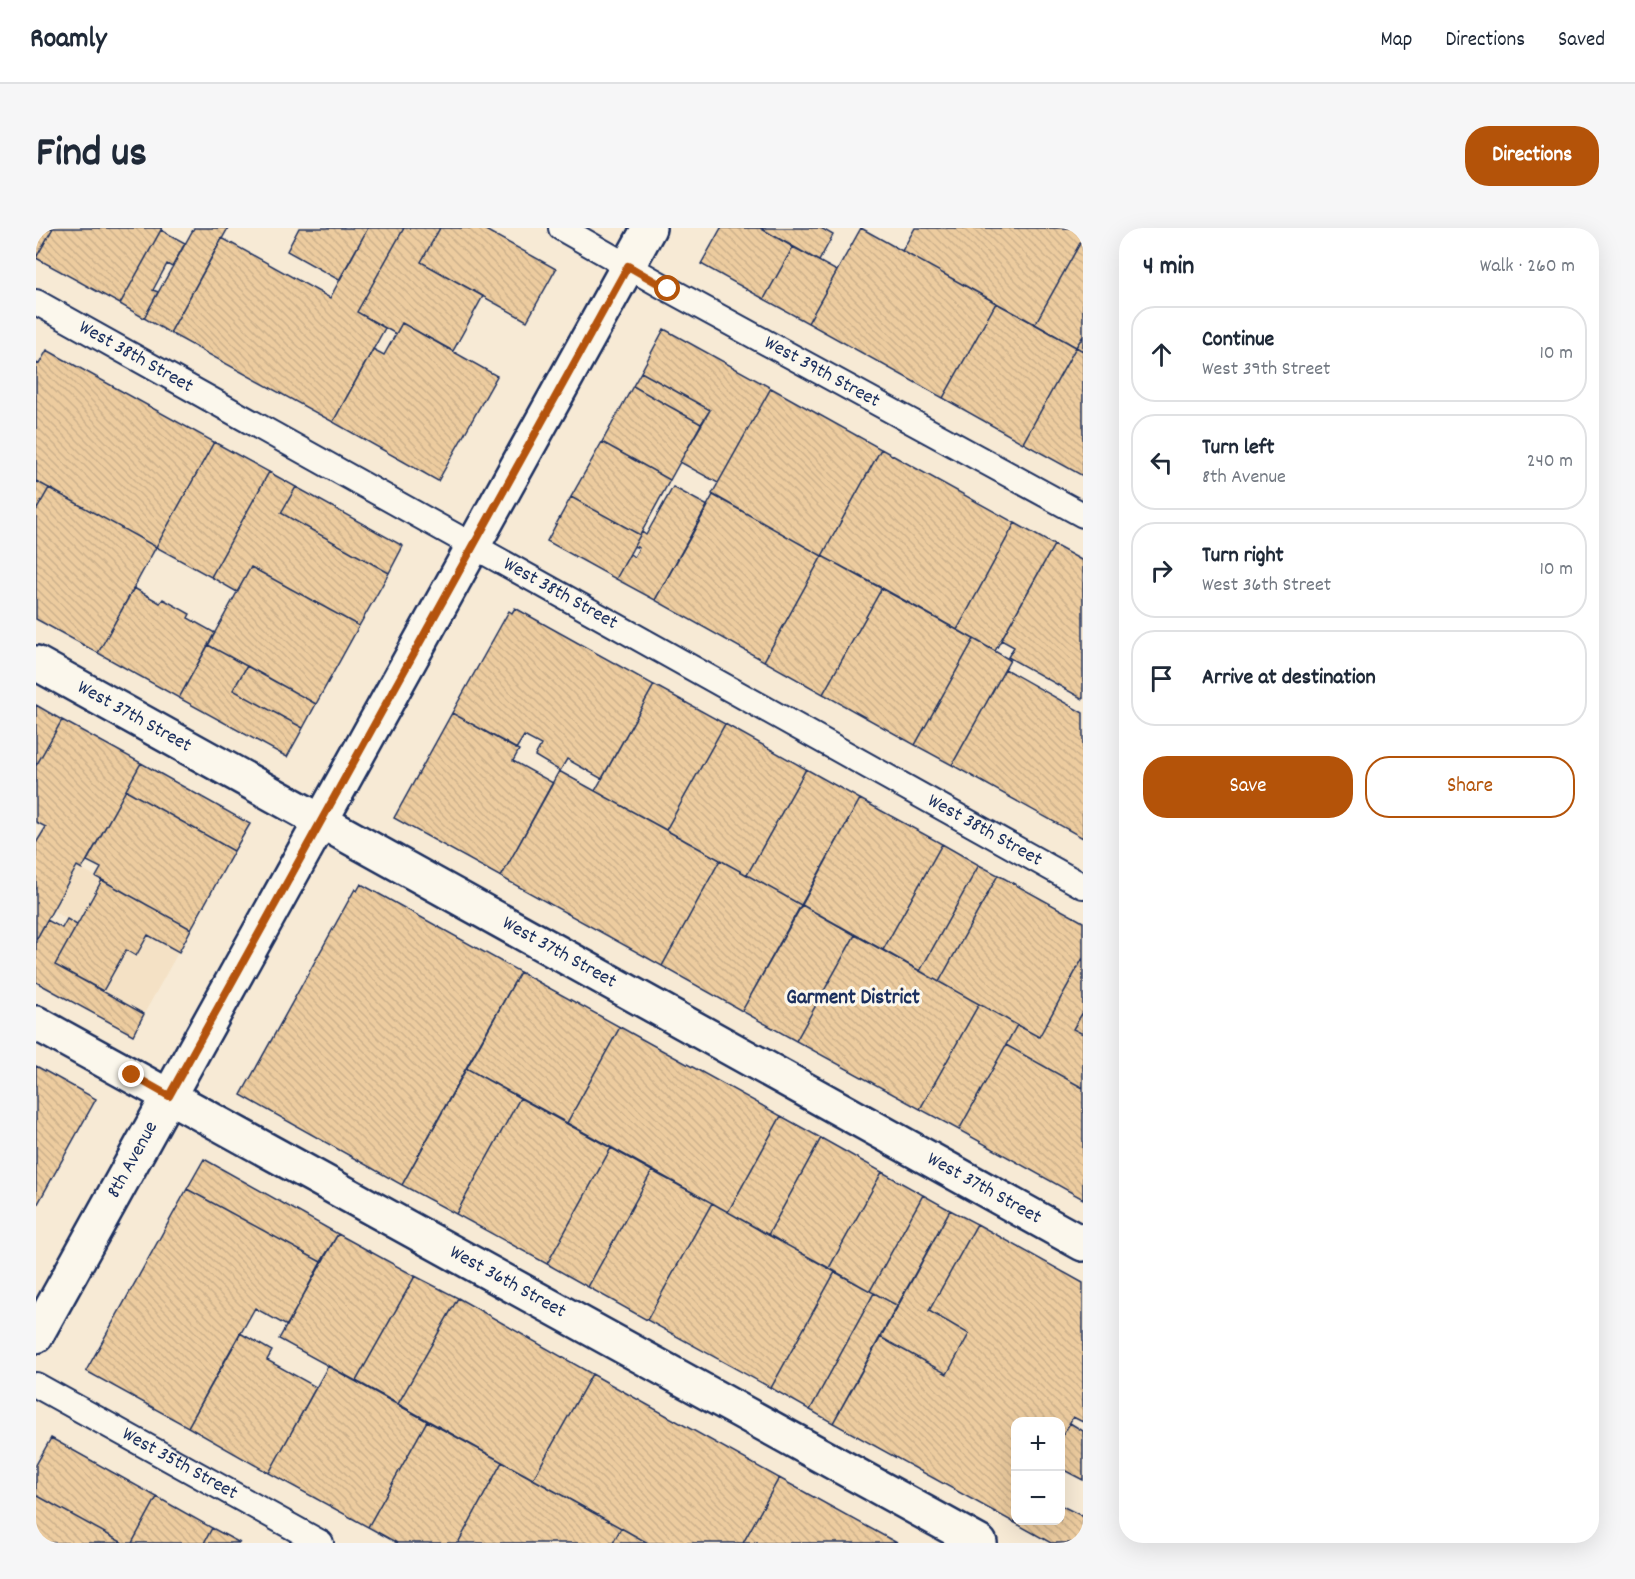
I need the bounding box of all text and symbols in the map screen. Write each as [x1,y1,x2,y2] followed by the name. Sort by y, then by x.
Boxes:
[30,21,106,61] text: Roamly
[1381,26,1412,56] text: Map
[1445,26,1525,56] text: Directions
[1558,26,1605,56] text: Saved
[36,126,147,186] text: Find us
[1465,126,1599,186] button: Directions
[1143,249,1194,286] text: 4 min
[1480,253,1575,281] text: Walk · 260 m
[654,275,680,301] route start
[73,314,198,401] street label: West 38th Street
[1202,325,1274,356] text: Continue
[758,330,885,416] street label: West 39th Street
[1145,338,1178,371] icon: ahead
[1539,340,1573,368] text: 10 m
[1202,356,1330,384] text: West 39th Street
[1202,433,1274,464] text: Turn left
[1145,446,1178,479] icon: left
[1527,448,1573,476] text: 240 m
[1202,464,1286,492] text: 8th Avenue
[1202,541,1284,572] text: Turn right
[498,551,622,638] street label: West 38th Street
[1145,554,1178,587] icon: right
[1539,556,1573,584] text: 10 m
[1202,572,1331,600] text: West 36th Street
[1145,662,1178,695] icon: arrive
[1202,663,1376,694] text: Arrive at destination
[72,674,196,760] street label: West 37th Street
[1143,756,1353,818] button: Save
[1365,756,1575,818] button: Share
[922,788,1047,874] street label: West 38th Street
[497,910,621,996] street label: West 37th Street
[786,984,920,1014] district label: Garment District
[118,1061,144,1087] route end
[101,1116,166,1204] street label: 8th Avenue
[921,1146,1046,1232] street label: West 37th Street
[444,1239,571,1326] street label: West 36th Street
[1011,1417,1065,1525] map controls
[1011,1417,1065,1471] button: +
[116,1421,242,1508] street label: West 35th Street
[1011,1471,1065,1525] button: −

